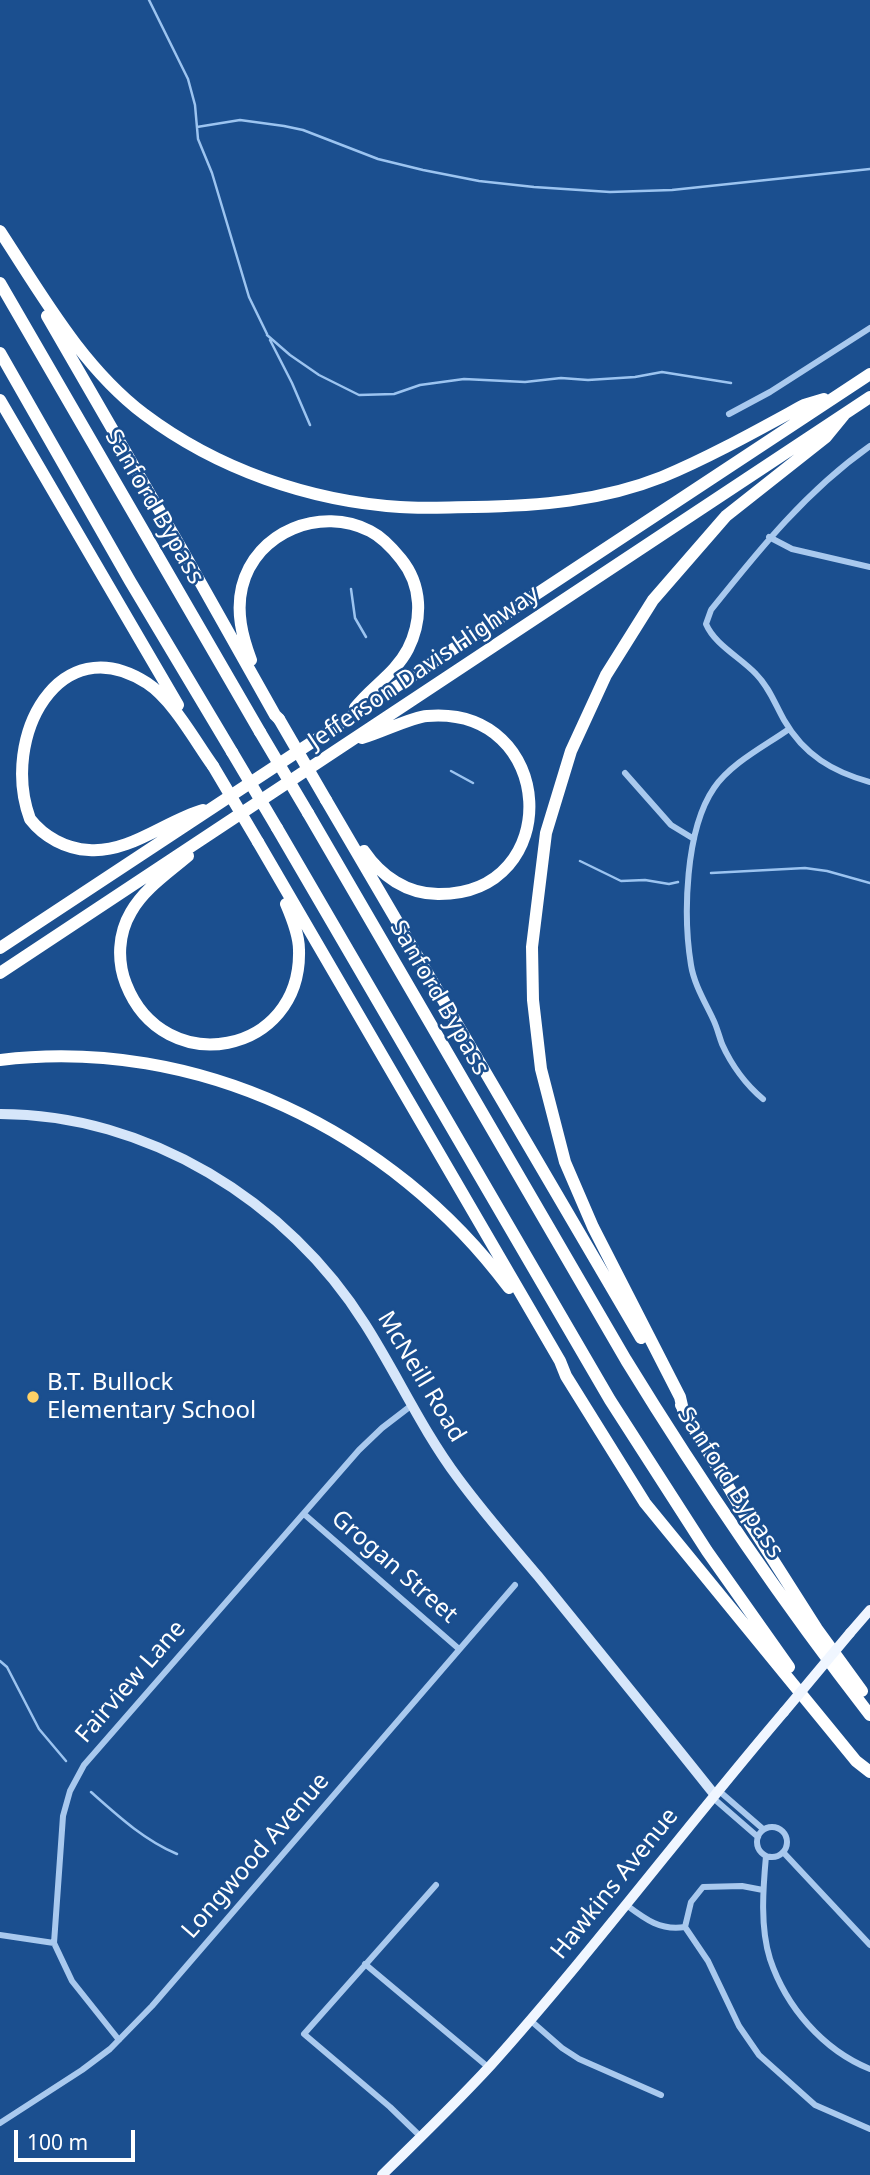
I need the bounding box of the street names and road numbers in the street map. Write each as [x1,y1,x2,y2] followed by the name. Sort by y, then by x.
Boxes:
[98,425,210,589] street label: Sanford Bypass
[303,580,545,756] street label: Jefferson Davis Highway
[383,916,495,1080] street label: Sanford Bypass
[371,1306,471,1448] street label: McNeill Road
[671,1402,789,1564] street label: Sanford Bypass
[325,1504,463,1630] street label: Grogan Street
[70,1615,192,1749] street label: Fairview Lane
[176,1767,336,1945] street label: Longwood Avenue
[545,1803,685,1965] street label: Hawkins Avenue

